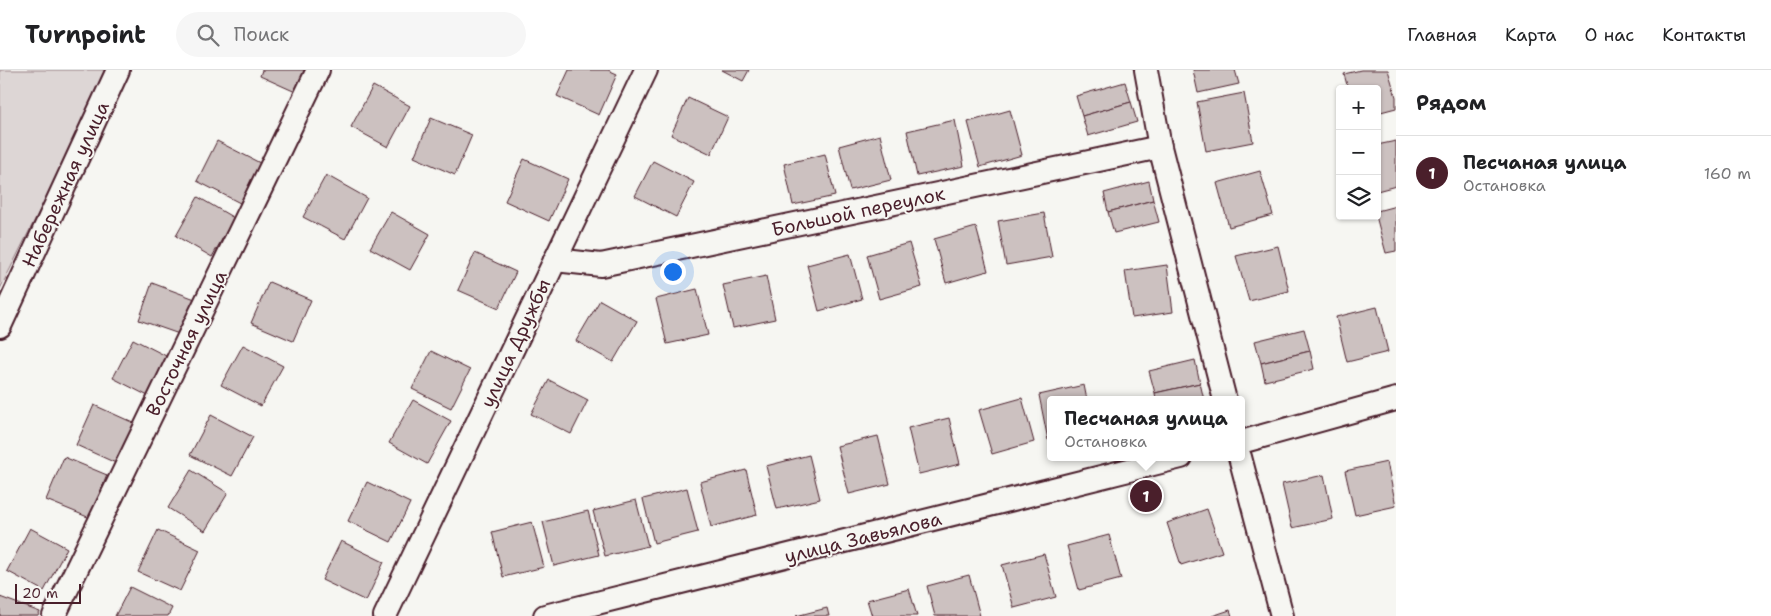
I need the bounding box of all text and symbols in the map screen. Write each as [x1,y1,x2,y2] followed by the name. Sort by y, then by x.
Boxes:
[176,12,526,57] search box
[25,19,146,51] text: Turnpoint
[194,21,222,49] icon: search
[234,22,289,47] text: Поиск
[1407,23,1477,47] text: Главная
[1505,23,1557,47] text: Карта
[1585,23,1634,47] text: О нас
[1662,23,1746,47] text: Контакты
[1336,85,1381,220] map controls
[1336,85,1381,130] button: +
[1416,89,1486,117] text: Рядом
[16,97,115,271] street label: Набережная улица
[1336,130,1381,175] button: −
[1463,150,1627,175] text: Песчаная улица
[1428,163,1436,184] text: 1
[1704,163,1751,184] text: 160 m
[1336,175,1381,220] button: layers
[1463,175,1546,196] text: Остановка
[769,181,947,242] street label: Большой переулок
[660,259,686,285] your location
[140,266,233,420] street label: Восточная улица
[475,275,556,412] street label: улица Дружбы
[1047,396,1245,461] popup
[1064,406,1228,431] text: Песчаная улица
[1064,431,1147,452] text: Остановка
[1130,477,1162,515] pin: 1
[782,506,944,569] street label: улица Завьялова
[15,581,81,604] scale bar
[22,584,58,602] text: 20 m

